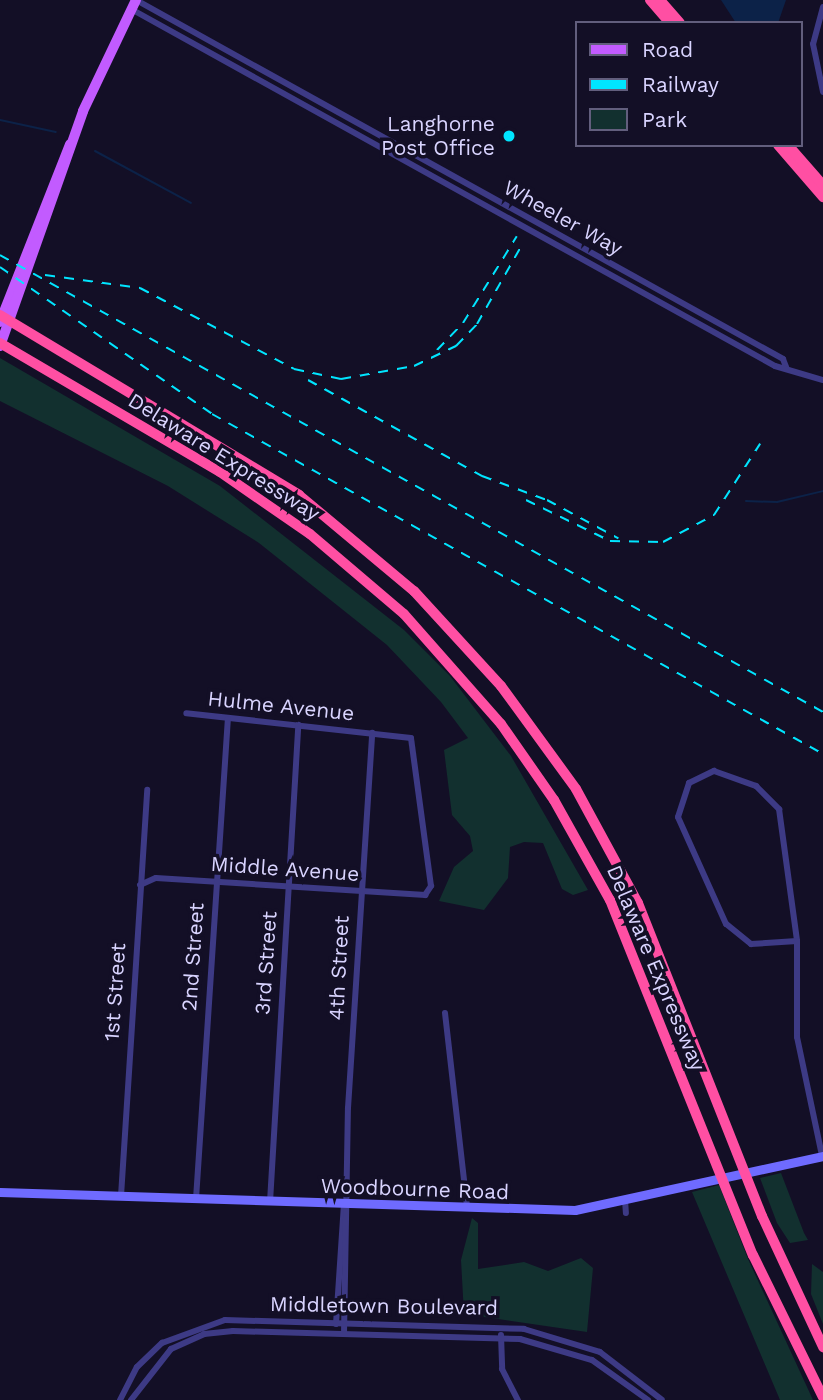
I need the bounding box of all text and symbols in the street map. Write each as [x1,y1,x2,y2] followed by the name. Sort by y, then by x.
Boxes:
[574,21,802,147] legend
[642,37,693,62] text: Road
[642,72,719,97] text: Railway
[642,107,687,132] text: Park
[381,111,495,161] place label: Langhorne Post Office
[501,128,517,144] marker: Langhorne Post Office
[499,175,627,261] street label: Wheeler Way
[124,388,324,526] street label: Delaware Expressway
[206,686,356,726] street label: Hulme Avenue
[209,851,361,887] street label: Middle Avenue
[601,861,711,1075] street label: Delaware Expressway
[177,902,209,1012] street label: 2nd Street
[250,910,282,1016] street label: 3rd Street
[324,915,354,1021] street label: 4th Street
[99,942,131,1042] street label: 1st Street
[320,1173,510,1205] street label: Woodbourne Road
[270,1291,498,1321] street label: Middletown Boulevard

